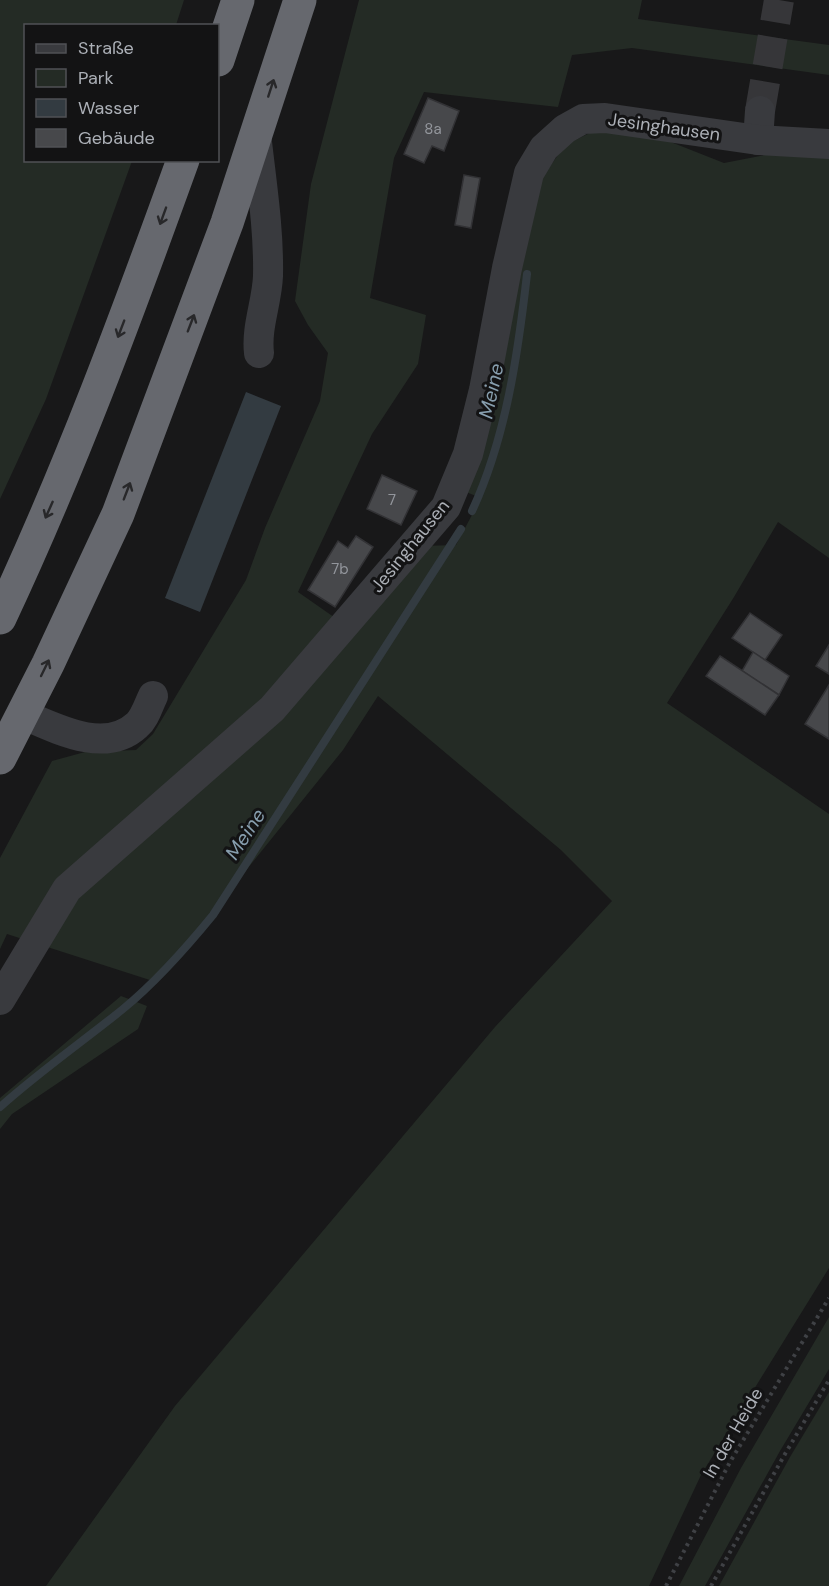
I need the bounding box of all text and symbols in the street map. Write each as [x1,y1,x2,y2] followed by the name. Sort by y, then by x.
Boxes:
[24,24,219,162] legend
[78,36,134,60] text: Straße
[78,66,114,90] text: Park
[267,79,278,98] one-way arrow
[78,96,140,120] text: Wasser
[606,107,722,147] street label: Jesinghausen
[424,119,442,139] house number: 8a
[78,126,155,150] text: Gebäude
[157,206,168,224] one-way arrow
[186,314,197,333] one-way arrow
[115,319,126,338] one-way arrow
[472,361,510,421] water label: Meine
[122,482,133,501] one-way arrow
[388,490,396,510] house number: 7
[365,495,455,597] street label: Jesinghausen
[42,501,54,519] one-way arrow
[331,559,349,579] house number: 7b
[40,660,52,678] one-way arrow
[219,803,271,865] water label: Meine
[697,1383,769,1483] street label: In der Heide

